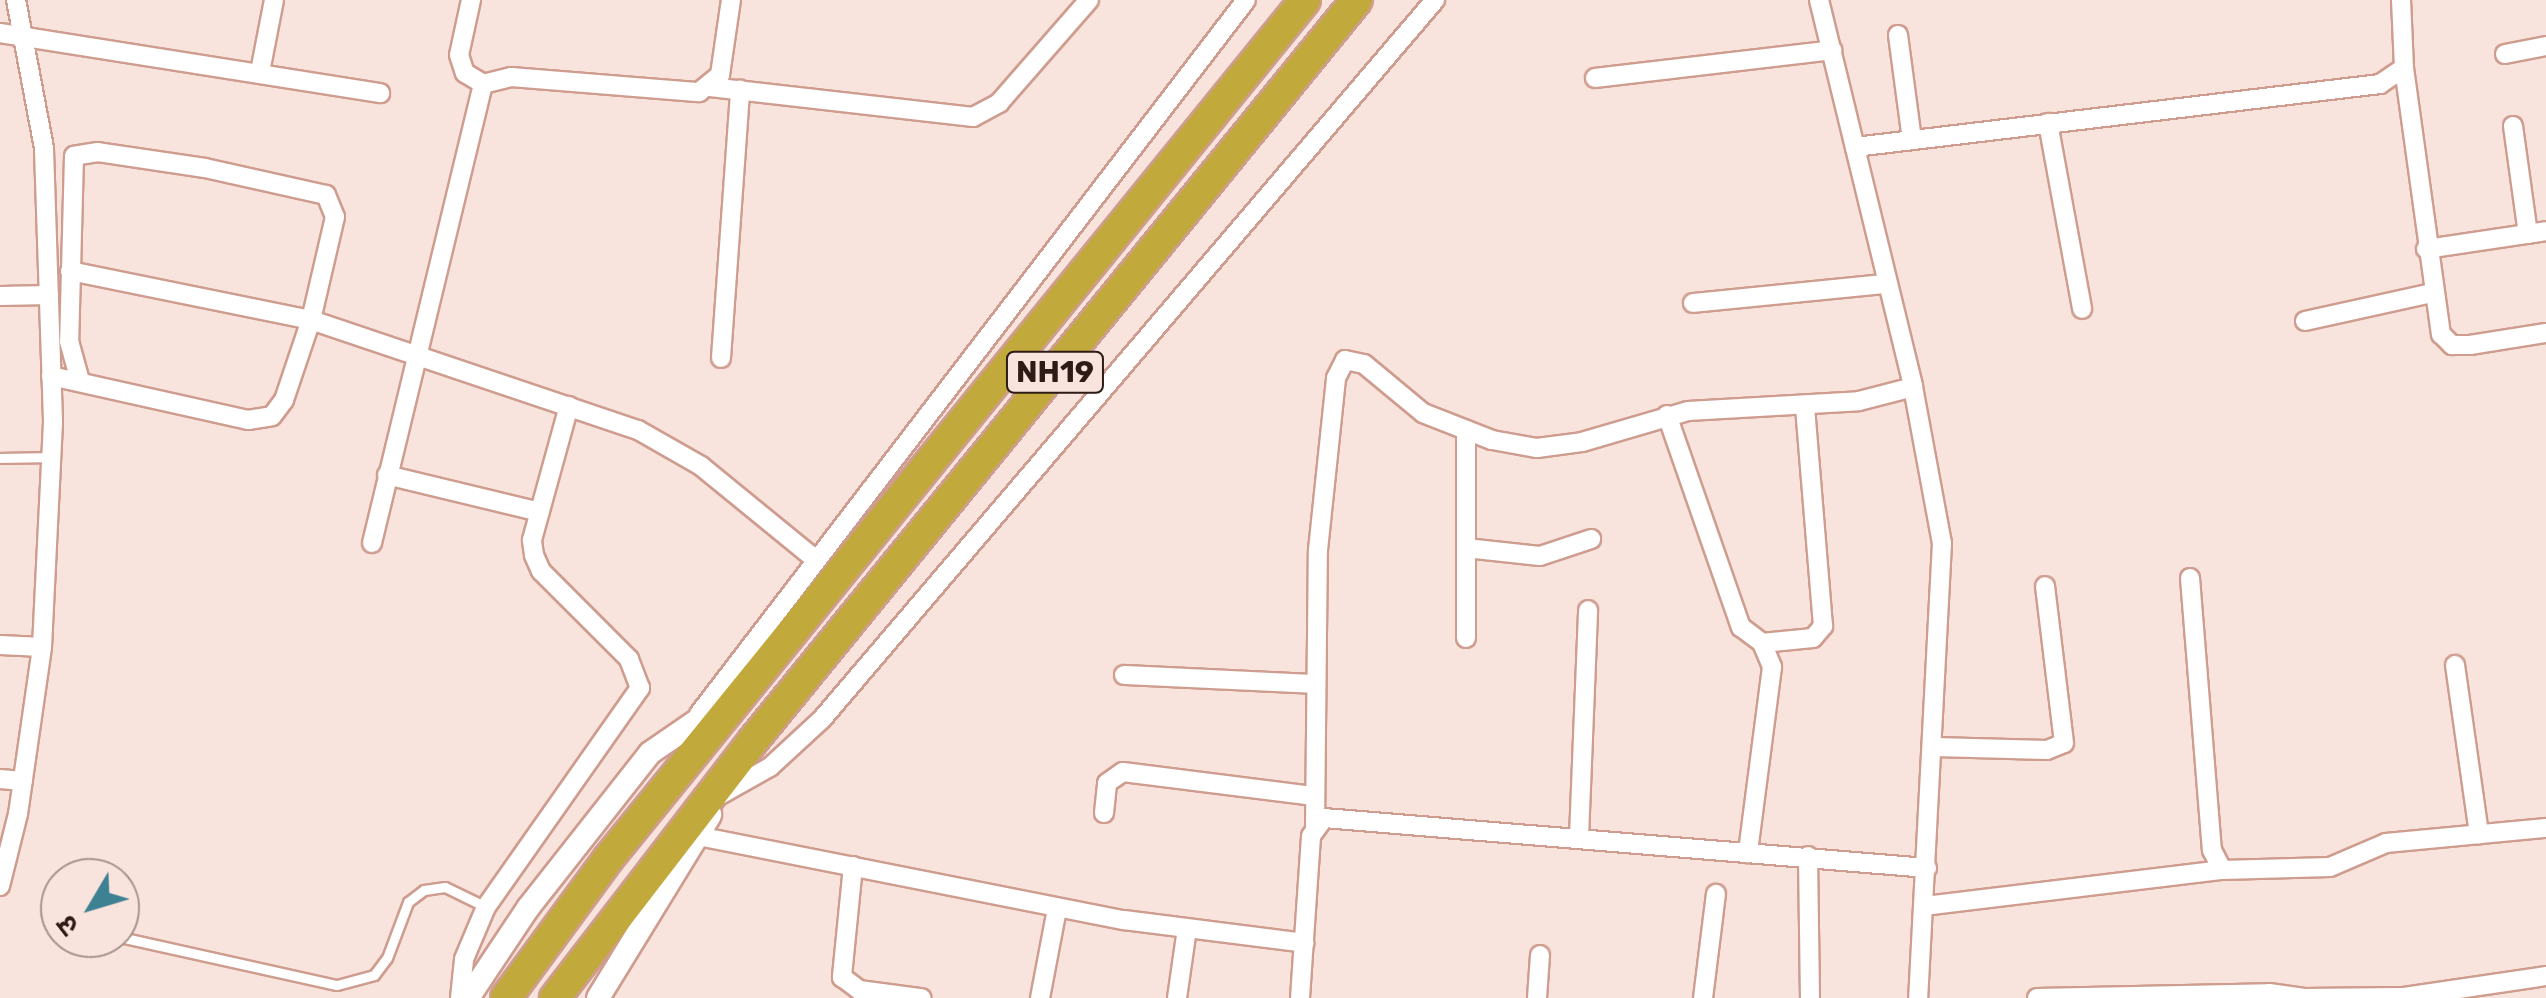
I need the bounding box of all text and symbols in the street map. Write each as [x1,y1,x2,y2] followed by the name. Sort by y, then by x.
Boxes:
[1005,347,1105,397] road number: NH19
[40,858,140,958] north arrow
[49,909,86,942] text: उ

